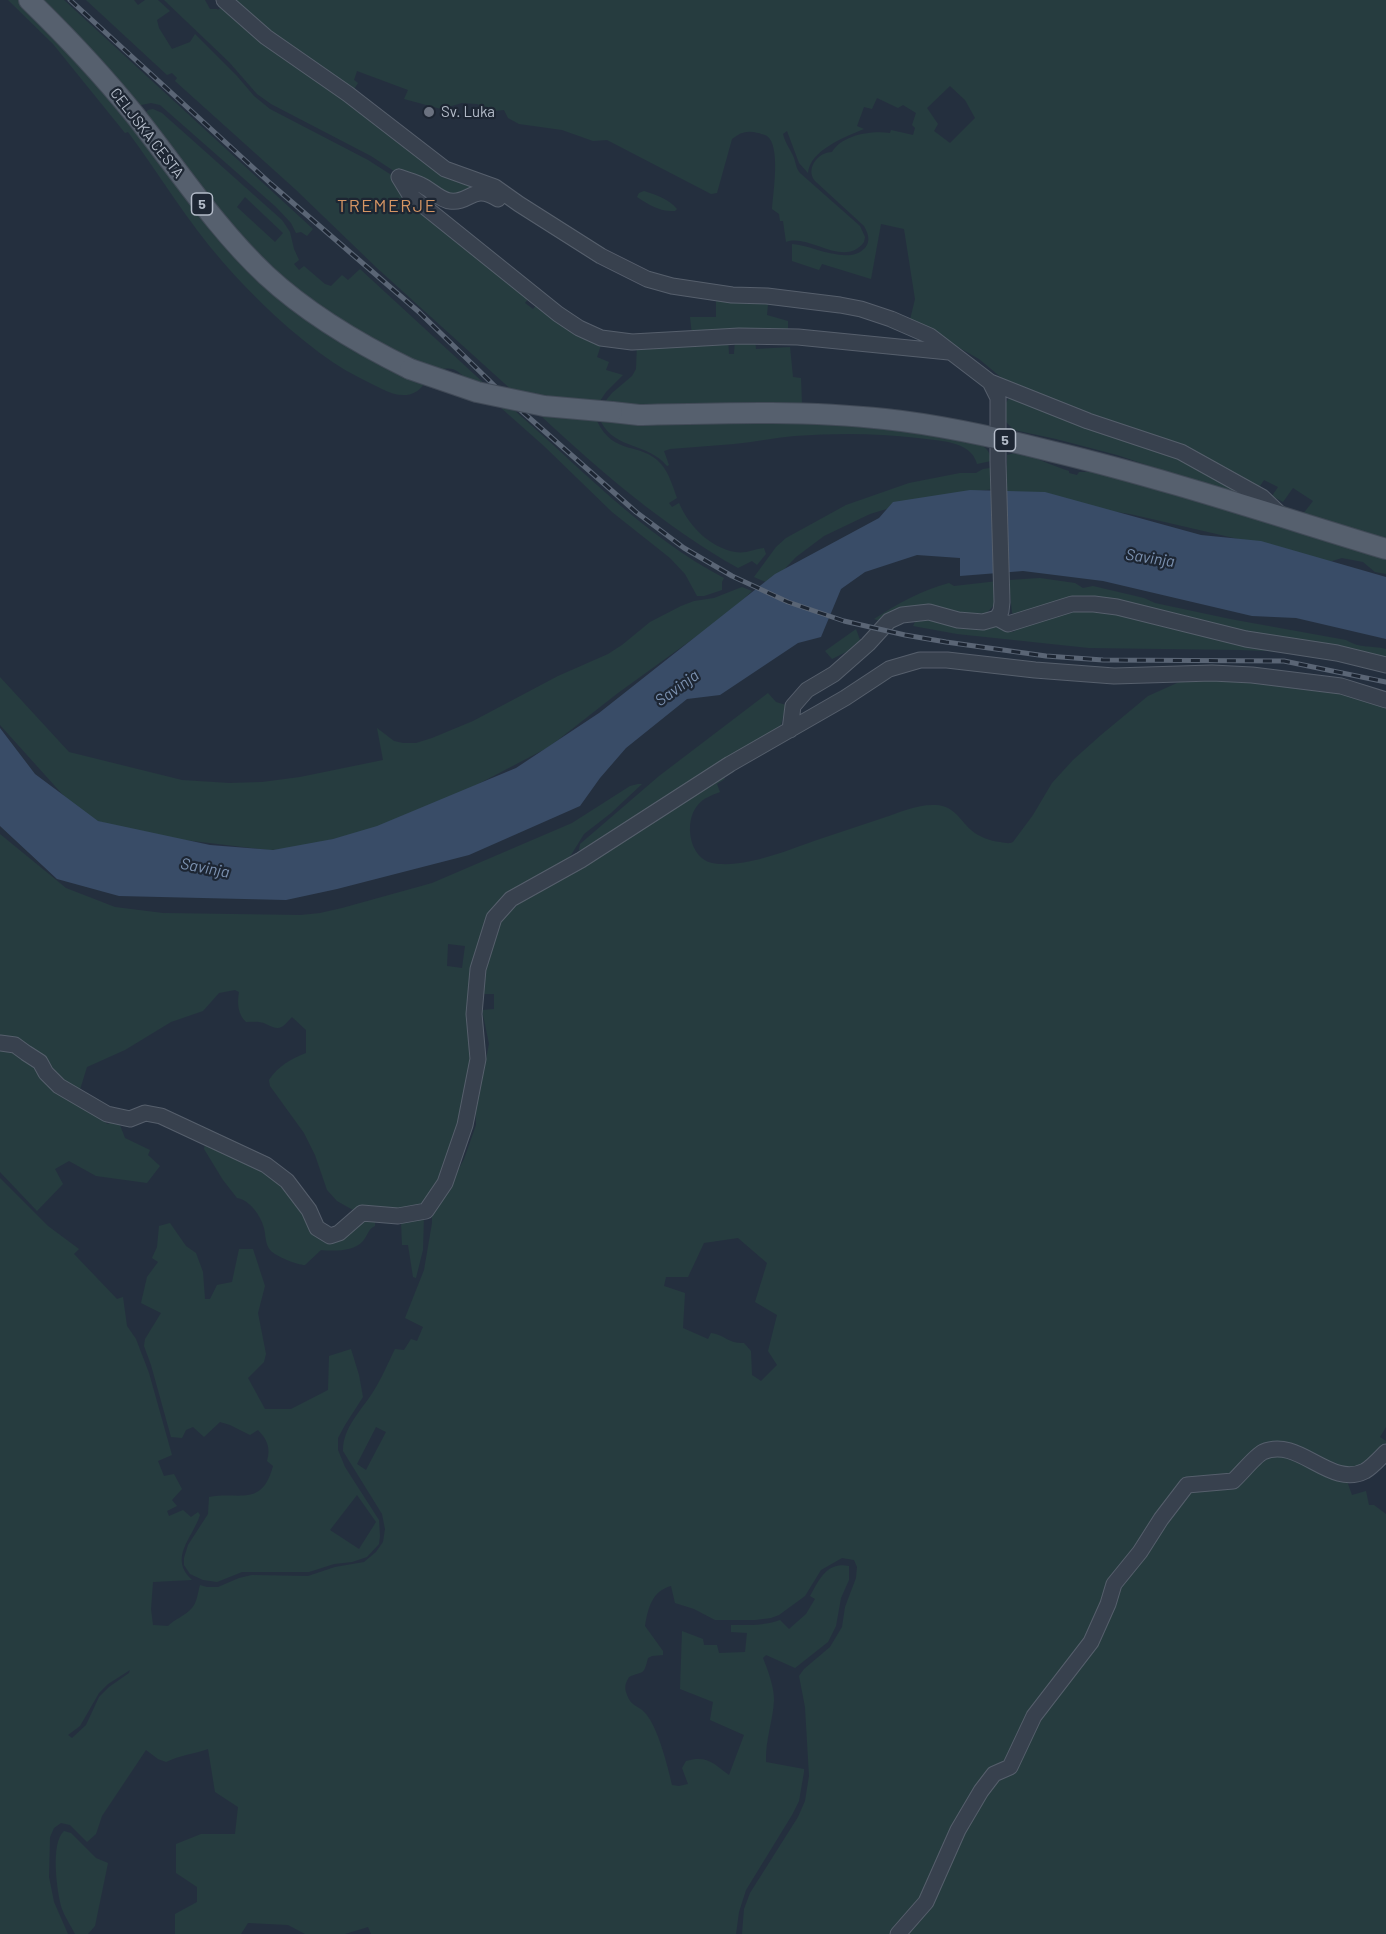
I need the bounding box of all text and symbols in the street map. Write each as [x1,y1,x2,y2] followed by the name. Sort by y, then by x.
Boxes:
[106,84,188,182] street label: CELJSKA CESTA
[441,103,495,121] place label: Sv. Luka
[422,105,436,119] marker: Sv. Luka
[192,193,212,215] road number: 5
[337,195,437,217] district label: TREMERJE
[994,429,1016,451] road number: 5
[1124,545,1176,571] water label: Savinja
[651,666,703,710] water label: Savinja
[179,854,231,882] water label: Savinja

